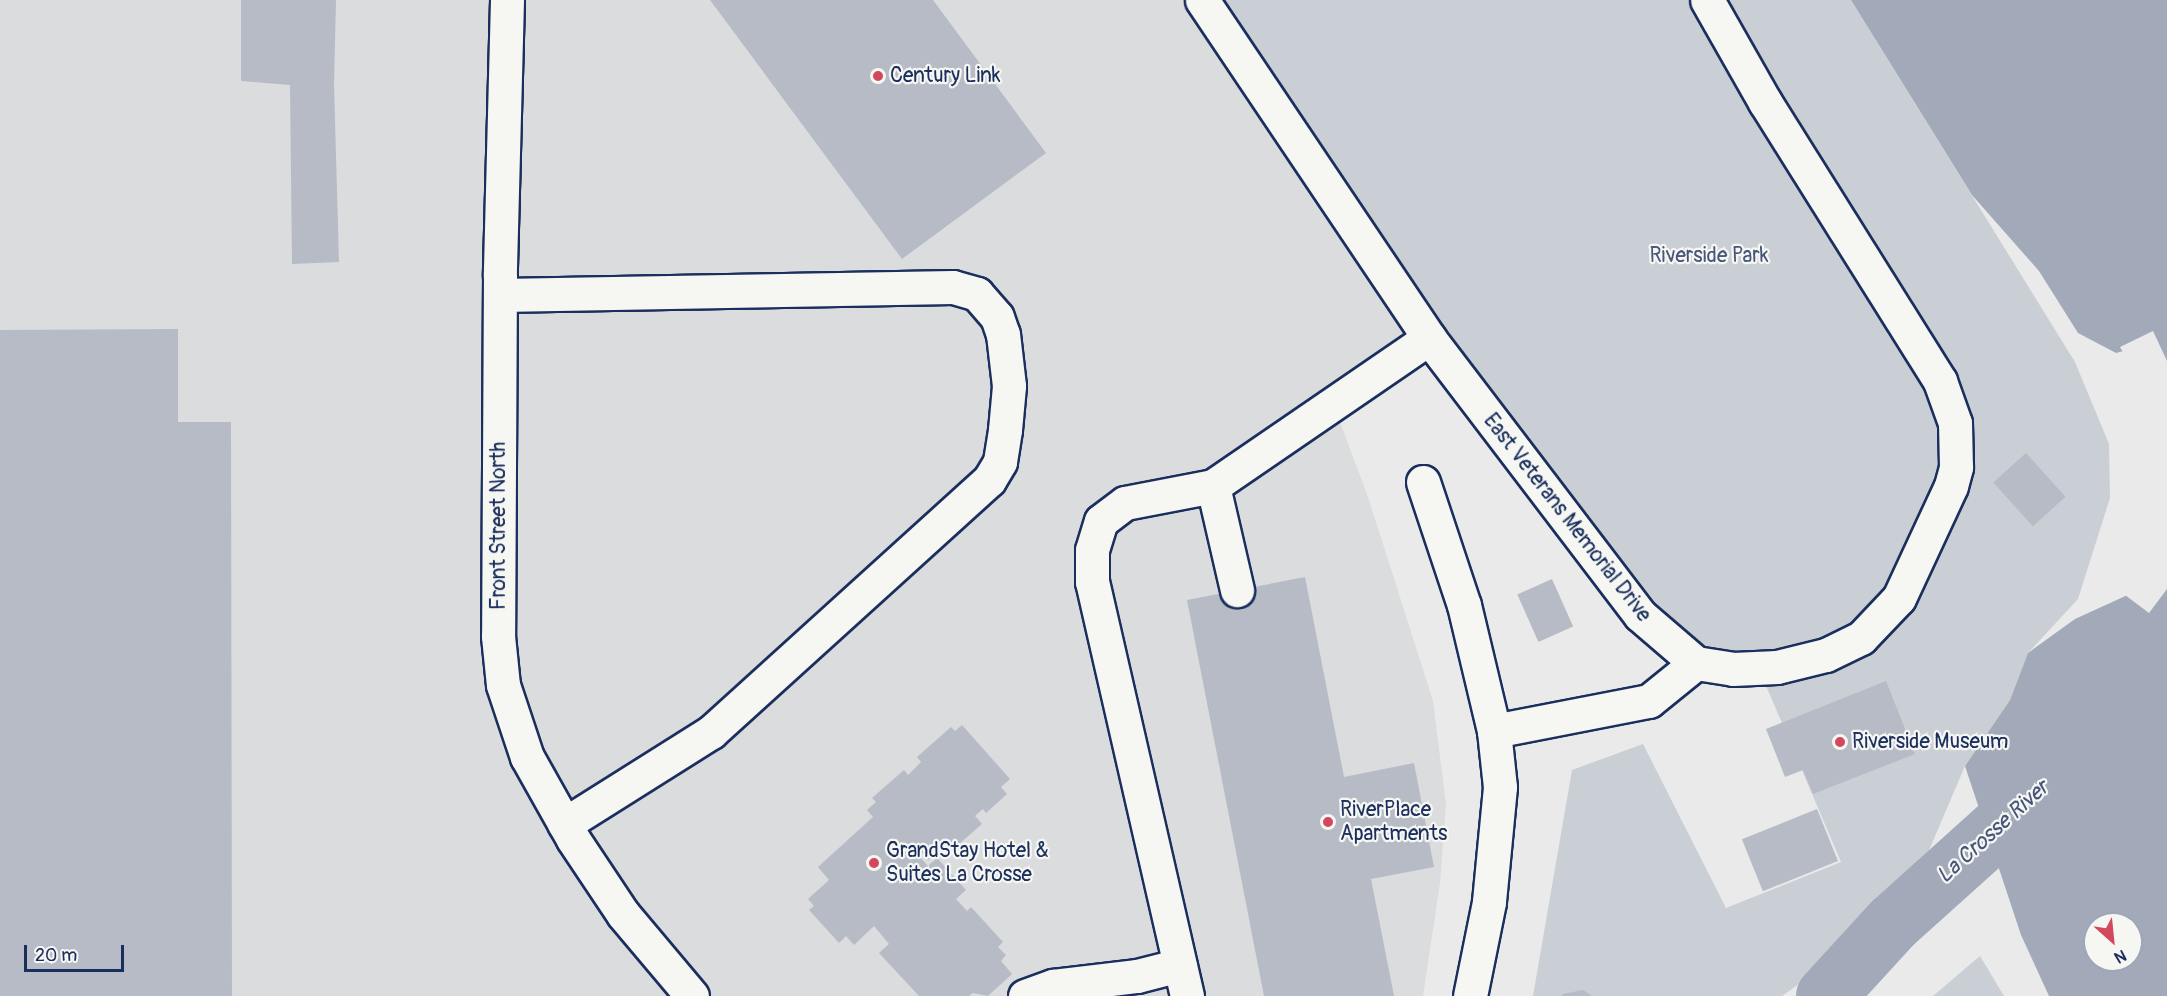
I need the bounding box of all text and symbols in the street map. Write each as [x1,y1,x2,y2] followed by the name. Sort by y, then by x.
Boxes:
[890,63,1001,89] place label: Century Link
[871,69,885,83] marker: Century Link
[1649,243,1769,269] park label: Riverside Park
[1478,409,1656,627] street label: East Veterans Memorial Drive
[486,442,512,610] street label: Front Street North
[1852,729,2008,755] place label: Riverside Museum
[1833,735,1847,749] marker: Riverside Museum
[1932,775,2054,889] water label: La Crosse River
[1340,797,1447,847] place label: RiverPlace Apartments
[1321,815,1335,829] marker: RiverPlace Apartments
[886,838,1049,888] place label: GrandStay Hotel & Suites La Crosse
[867,856,881,870] marker: GrandStay Hotel & Suites La Crosse
[2083,912,2143,972] north arrow
[27,933,128,971] scale bar
[35,944,77,967] text: 20 m
[2111,945,2130,968] text: N

